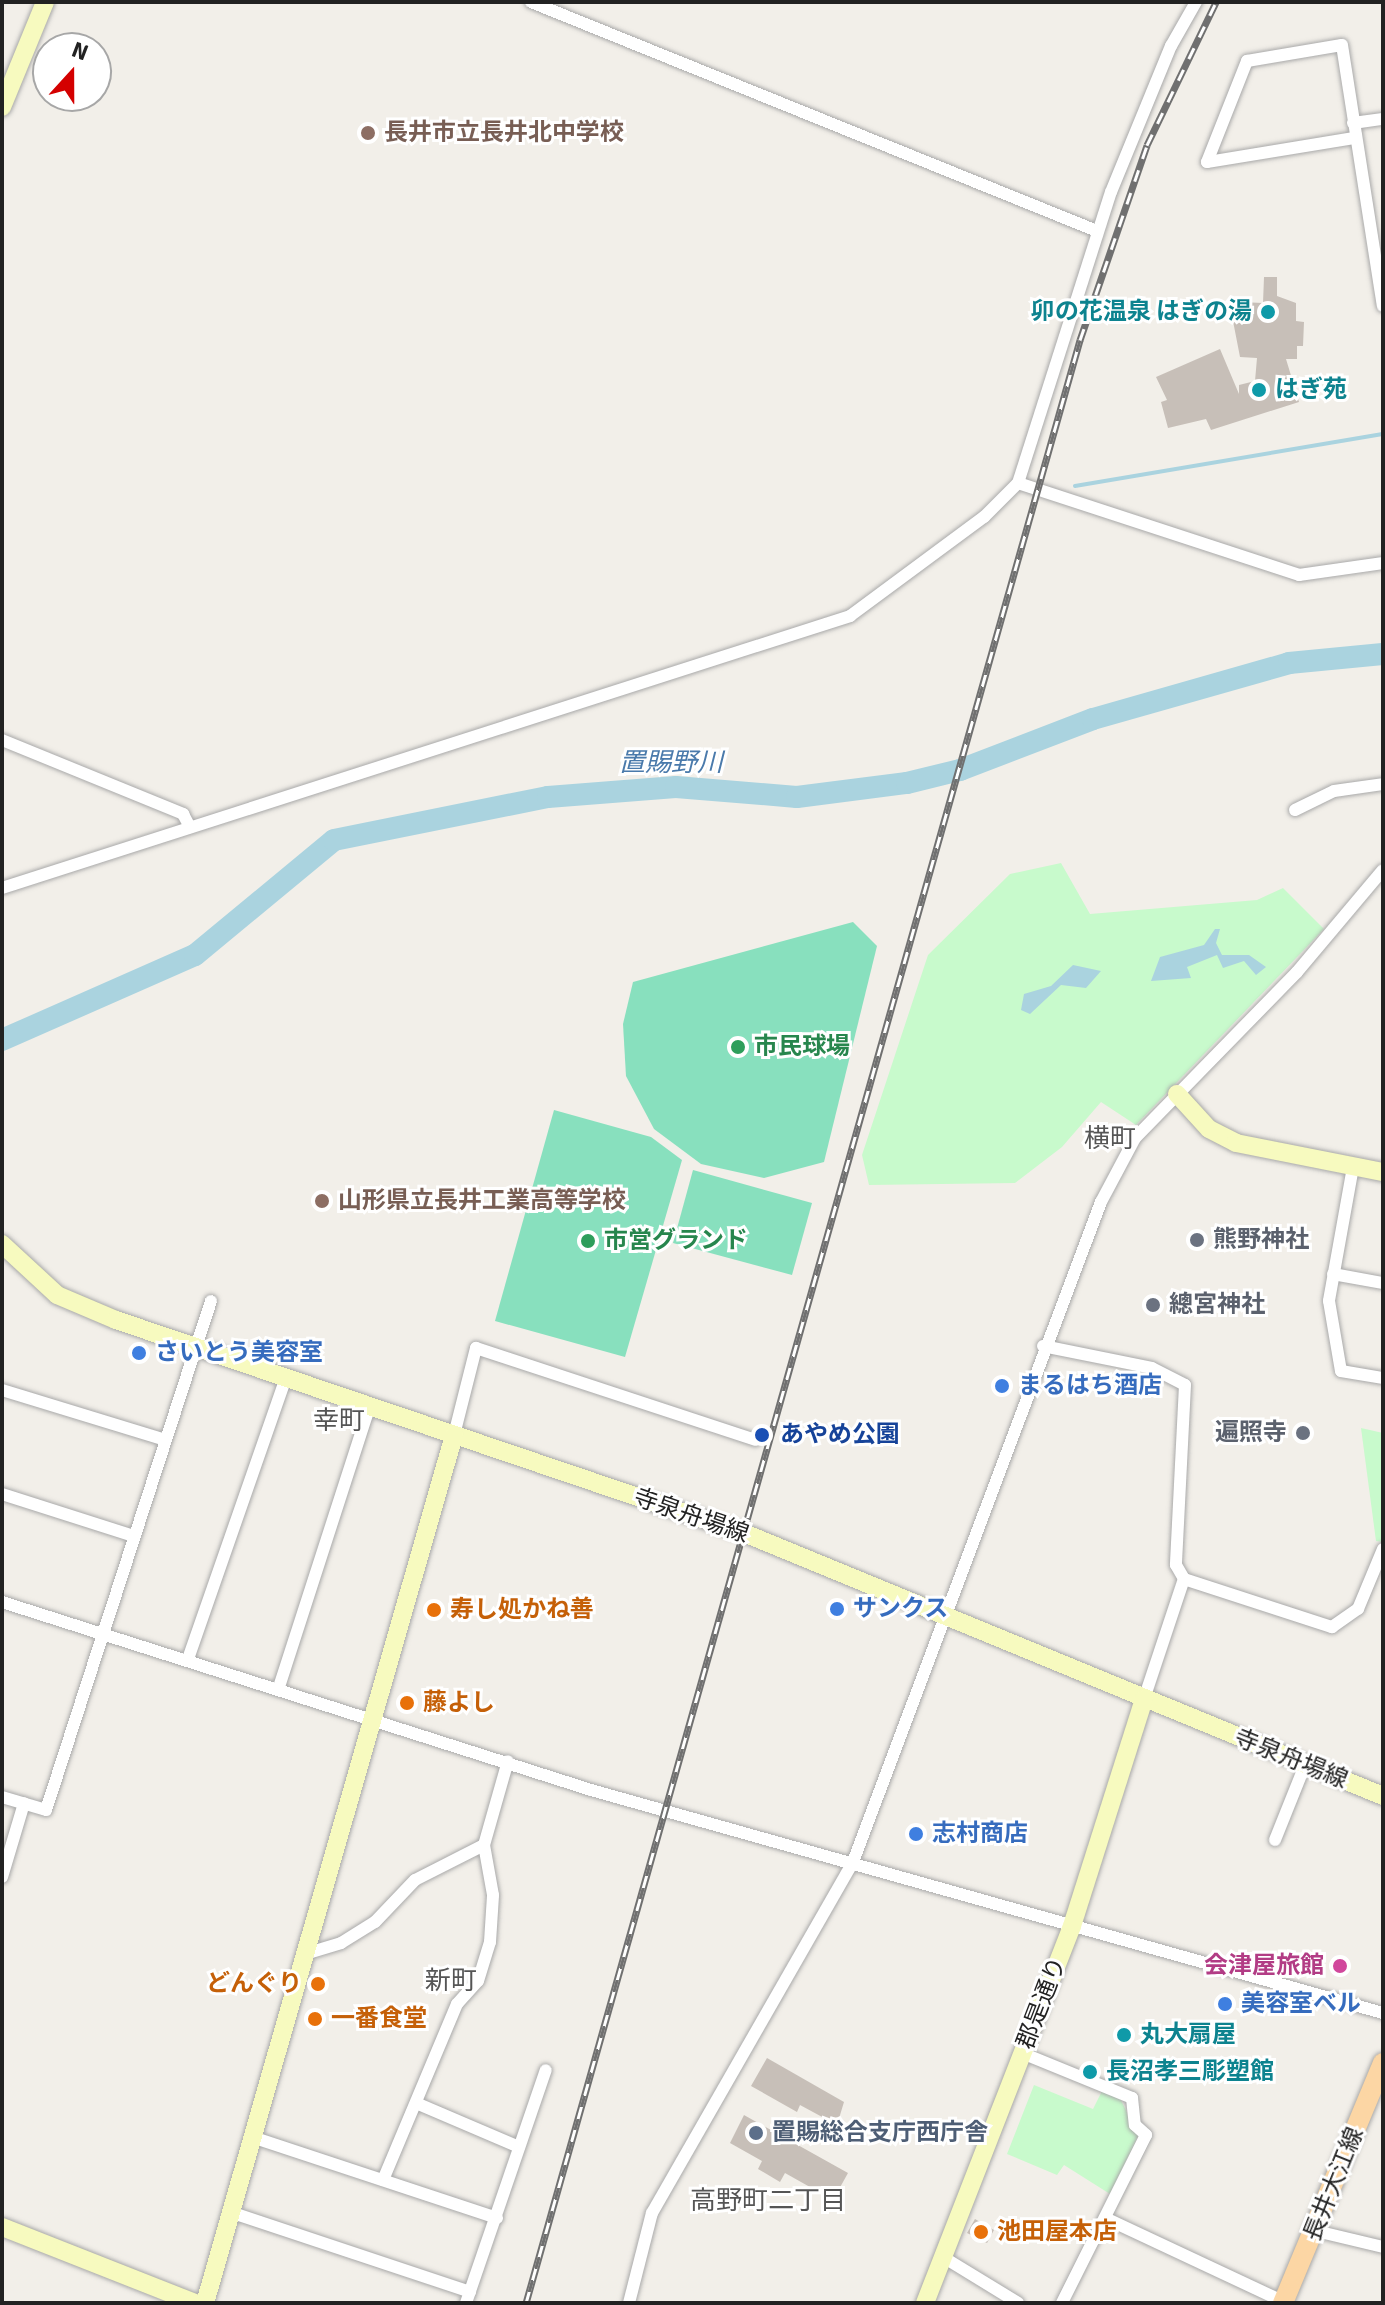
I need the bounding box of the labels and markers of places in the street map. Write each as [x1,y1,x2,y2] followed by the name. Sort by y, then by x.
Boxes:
[384,119,624,147] place label: 長井市立長井北中学校
[359,124,377,142] marker: 長井市立長井北中学校
[1031,298,1252,326] place label: 卯の花温泉 はぎの湯
[1259,303,1277,321] marker: 卯の花温泉 はぎの湯
[1275,376,1347,404] place label: はぎ苑
[1250,381,1268,399] marker: はぎ苑
[754,1033,850,1061] place label: 市民球場
[729,1038,747,1056] marker: 市民球場
[338,1187,626,1215] place label: 山形県立長井工業高等学校
[313,1192,331,1210] marker: 山形県立長井工業高等学校
[1213,1226,1309,1254] place label: 熊野神社
[604,1227,748,1255] place label: 市営グランド
[1188,1231,1206,1249] marker: 熊野神社
[579,1232,597,1250] marker: 市営グランド
[1169,1291,1265,1319] place label: 總宮神社
[1144,1296,1162,1314] marker: 總宮神社
[155,1339,323,1367] place label: さいとう美容室
[130,1344,148,1362] marker: さいとう美容室
[1018,1372,1162,1400] place label: まるはち酒店
[993,1377,1011,1395] marker: まるはち酒店
[1215,1419,1287,1447] place label: 遍照寺
[780,1421,900,1449] place label: あやめ公園
[751,1424,773,1446] marker: あやめ公園
[1294,1424,1312,1442] marker: 遍照寺
[853,1595,949,1623] place label: サンクス
[450,1596,594,1624] place label: 寿し処かね善
[828,1600,846,1618] marker: サンクス
[425,1601,443,1619] marker: 寿し処かね善
[423,1689,495,1717] place label: 藤よし
[398,1694,416,1712] marker: 藤よし
[932,1820,1028,1848] place label: 志村商店
[907,1825,925,1843] marker: 志村商店
[1204,1952,1324,1980] place label: 会津屋旅館
[1331,1957,1349,1975] marker: 会津屋旅館
[206,1970,302,1998] place label: どんぐり
[309,1975,327,1993] marker: どんぐり
[1241,1990,1361,2018] place label: 美容室ベル
[1216,1995,1234,2013] marker: 美容室ベル
[331,2005,427,2033] place label: 一番食堂
[306,2010,324,2028] marker: 一番食堂
[1140,2021,1236,2049] place label: 丸大扇屋
[1115,2026,1133,2044] marker: 丸大扇屋
[1106,2058,1274,2086] place label: 長沼孝三彫塑館
[1081,2063,1099,2081] marker: 長沼孝三彫塑館
[772,2119,988,2147] place label: 置賜総合支庁西庁舎
[747,2124,765,2142] marker: 置賜総合支庁西庁舎
[997,2218,1117,2246] place label: 池田屋本店
[972,2223,990,2241] marker: 池田屋本店

